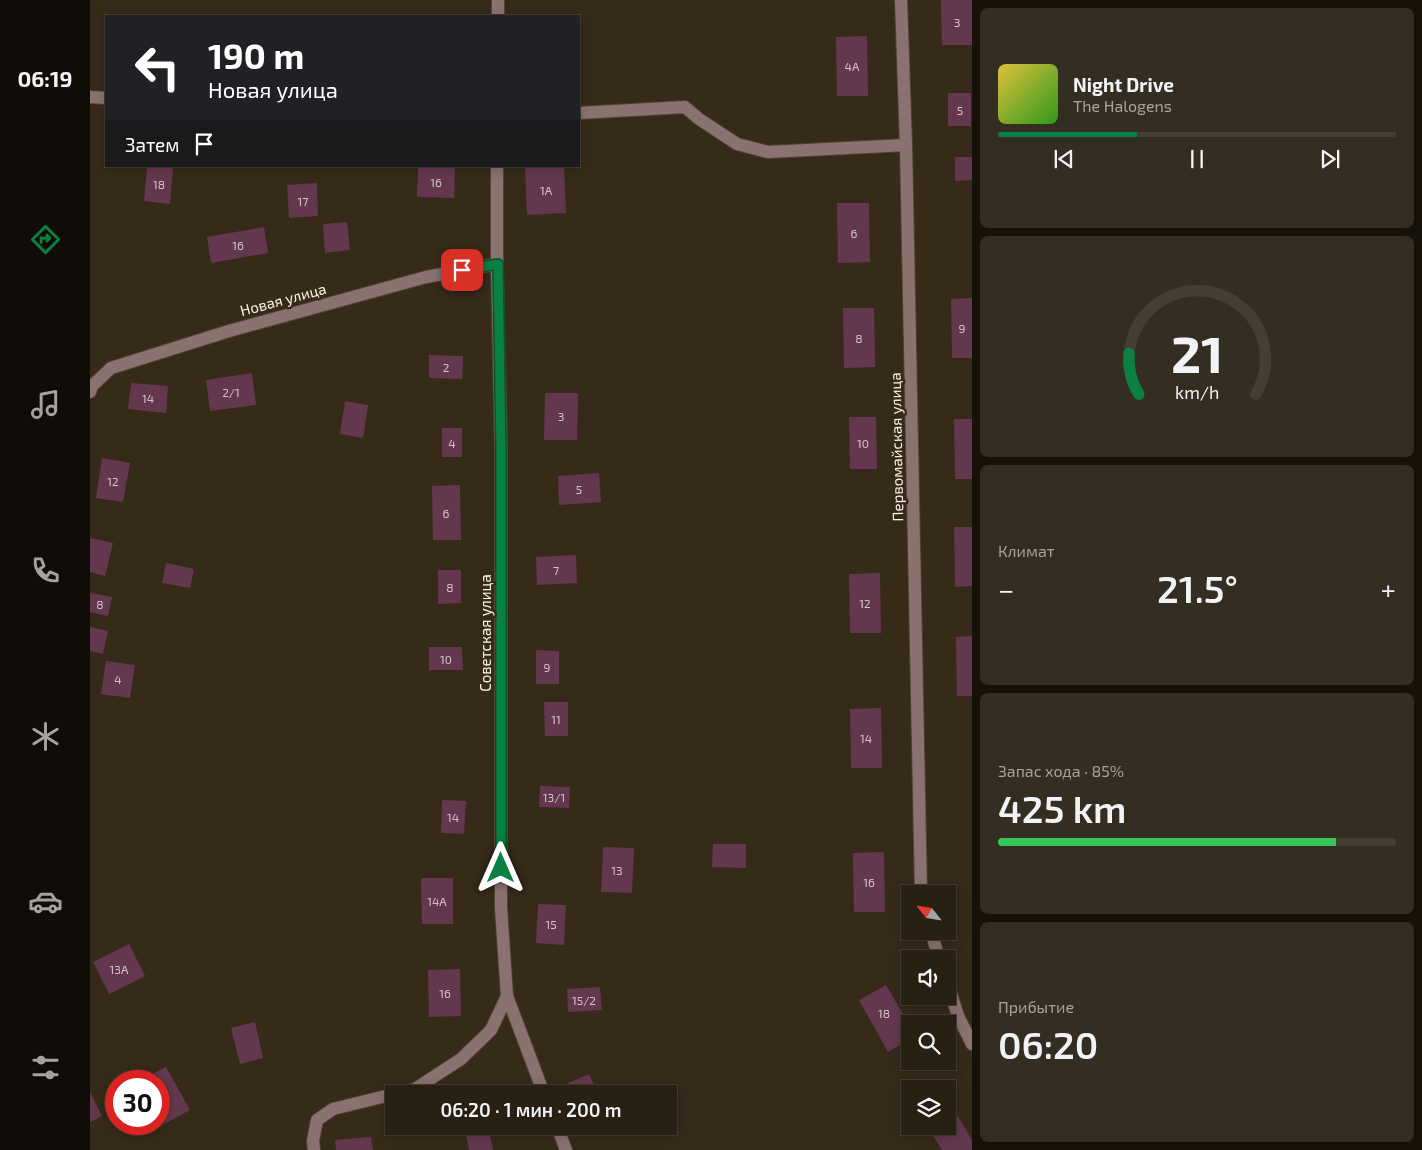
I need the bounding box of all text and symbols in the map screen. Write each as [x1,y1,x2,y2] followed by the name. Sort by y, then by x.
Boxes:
[954,15,960,29] house number: 3
[208,34,304,76] text: 190 m
[125,35,190,100] icon: left
[845,59,860,73] house number: 4А
[17,65,73,91] text: 06:19
[1073,73,1174,96] text: Night Drive
[208,76,338,102] text: Новая улица
[1073,96,1172,115] text: The Halogens
[957,103,963,117] house number: 5
[190,130,218,158] icon: arrive
[125,133,180,156] text: Затем
[1050,145,1078,173] icon: previous
[1183,145,1211,173] icon: pause
[1316,145,1344,173] icon: next
[430,175,442,189] house number: 16
[153,177,165,191] house number: 18
[540,183,553,197] house number: 1А
[298,194,308,208] house number: 17
[28,222,63,257] icon: directions
[851,226,858,240] house number: 6
[232,238,244,252] house number: 16
[441,249,483,291] pin
[448,256,476,284] icon: arrive
[238,279,328,320] street label: Новая улица
[959,321,966,335] house number: 9
[1171,321,1223,383] text: 21
[855,331,863,345] house number: 8
[443,360,450,374] house number: 2
[886,372,907,522] street label: Первомайская улица
[1175,381,1219,403] text: km/h
[222,385,240,399] house number: 2/1
[28,387,63,422] icon: music
[142,391,154,405] house number: 14
[558,409,564,423] house number: 3
[448,436,456,450] house number: 4
[857,436,869,450] house number: 10
[107,474,119,488] house number: 12
[576,482,582,496] house number: 5
[443,506,450,520] house number: 6
[998,541,1055,560] text: Климат
[28,553,63,588] icon: phone
[553,563,559,577] house number: 7
[1157,565,1238,611] text: 21.5°
[998,572,1014,606] text: −
[1381,572,1396,606] text: +
[476,574,495,692] street label: Советская улица
[446,580,454,594] house number: 8
[859,596,871,610] house number: 12
[96,597,104,611] house number: 8
[440,652,452,666] house number: 10
[544,660,551,674] house number: 9
[114,672,122,686] house number: 4
[551,712,561,726] house number: 11
[28,719,63,754] icon: climate
[860,731,872,745] house number: 14
[998,761,1124,780] text: Запас хода · 85%
[998,785,1127,831] text: 425 km
[543,790,565,804] house number: 13/1
[447,810,459,824] house number: 14
[474,841,526,893] position arrow
[611,863,623,877] house number: 13
[863,875,875,889] house number: 16
[28,884,63,919] icon: car
[901,885,956,940] north arrow
[901,885,956,1135] map controls
[427,894,447,908] house number: 14А
[545,917,557,931] house number: 15
[901,950,956,1005] button: sound
[110,962,129,976] house number: 13А
[439,986,451,1000] house number: 16
[572,993,596,1007] house number: 15/2
[998,997,1074,1016] text: Прибытие
[878,1006,890,1020] house number: 18
[901,1015,956,1070] button: search
[998,1021,1098,1067] text: 06:20
[28,1050,63,1085] icon: filters
[105,1070,170,1135] speed limit sign: 30
[901,1080,956,1135] button: layers
[441,1098,621,1121] text: 06:20 · 1 мин · 200 m

